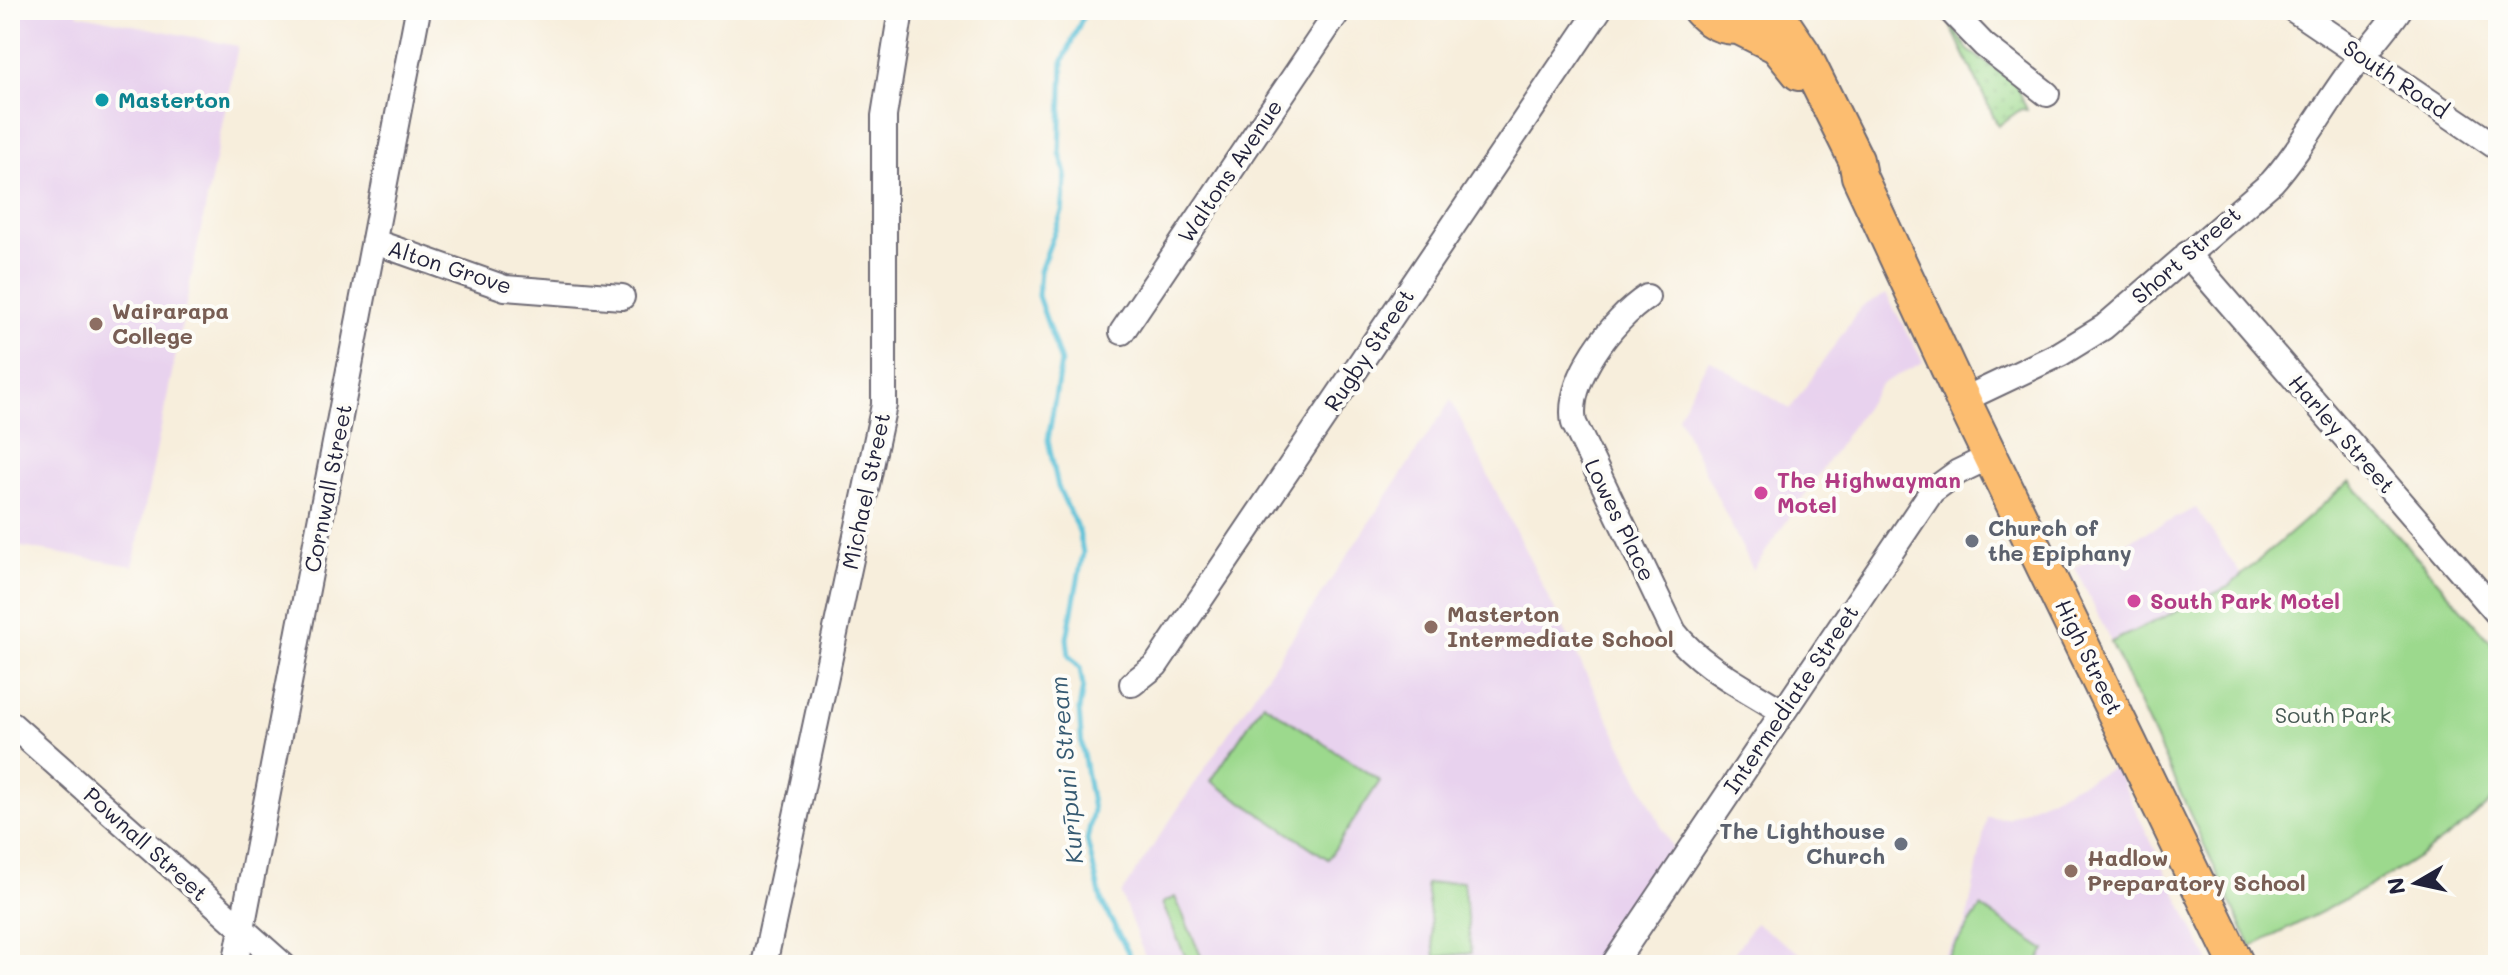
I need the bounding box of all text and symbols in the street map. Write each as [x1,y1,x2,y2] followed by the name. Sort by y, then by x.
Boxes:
[2338,33,2455,125] street label: South Road
[118,85,231,114] place label: Masterton
[93,91,111,109] marker: Masterton
[1171,93,1288,248] street label: Waltons Avenue
[2125,199,2246,310] street label: Short Street
[385,233,516,300] street label: Alton Grove
[1317,283,1420,416] street label: Rugby Street
[112,296,229,350] place label: Wairarapa College
[87,315,105,333] marker: Wairarapa College
[2283,368,2402,499] street label: Harley Street
[297,401,358,575] street label: Cornwall Street
[835,410,896,572] street label: Michael Street
[1578,454,1662,586] street label: Lowes Place
[1777,465,1961,519] place label: The Highwayman Motel
[1752,484,1770,502] marker: The Highwayman Motel
[1988,513,2132,567] place label: Church of the Epiphany
[1963,532,1981,550] marker: Church of the Epiphany
[2150,586,2340,615] place label: South Park Motel
[2125,592,2143,610] marker: South Park Motel
[2049,594,2130,719] street label: High Street
[1447,599,1674,653] place label: Masterton Intermediate School
[1716,599,1865,799] street label: Intermediate Street
[1422,618,1440,636] marker: Masterton Intermediate School
[1042,675,1089,865] water label: Kurīpuni Stream
[2275,700,2391,729] park label: South Park
[78,780,215,907] street label: Pownall Street
[1719,816,1885,870] place label: The Lighthouse Church
[1892,835,1910,853] marker: The Lighthouse Church
[2087,843,2306,897] place label: Hadlow Preparatory School
[2376,843,2456,923] north arrow
[2062,862,2080,880] marker: Hadlow Preparatory School
[2380,876,2411,897] text: N

